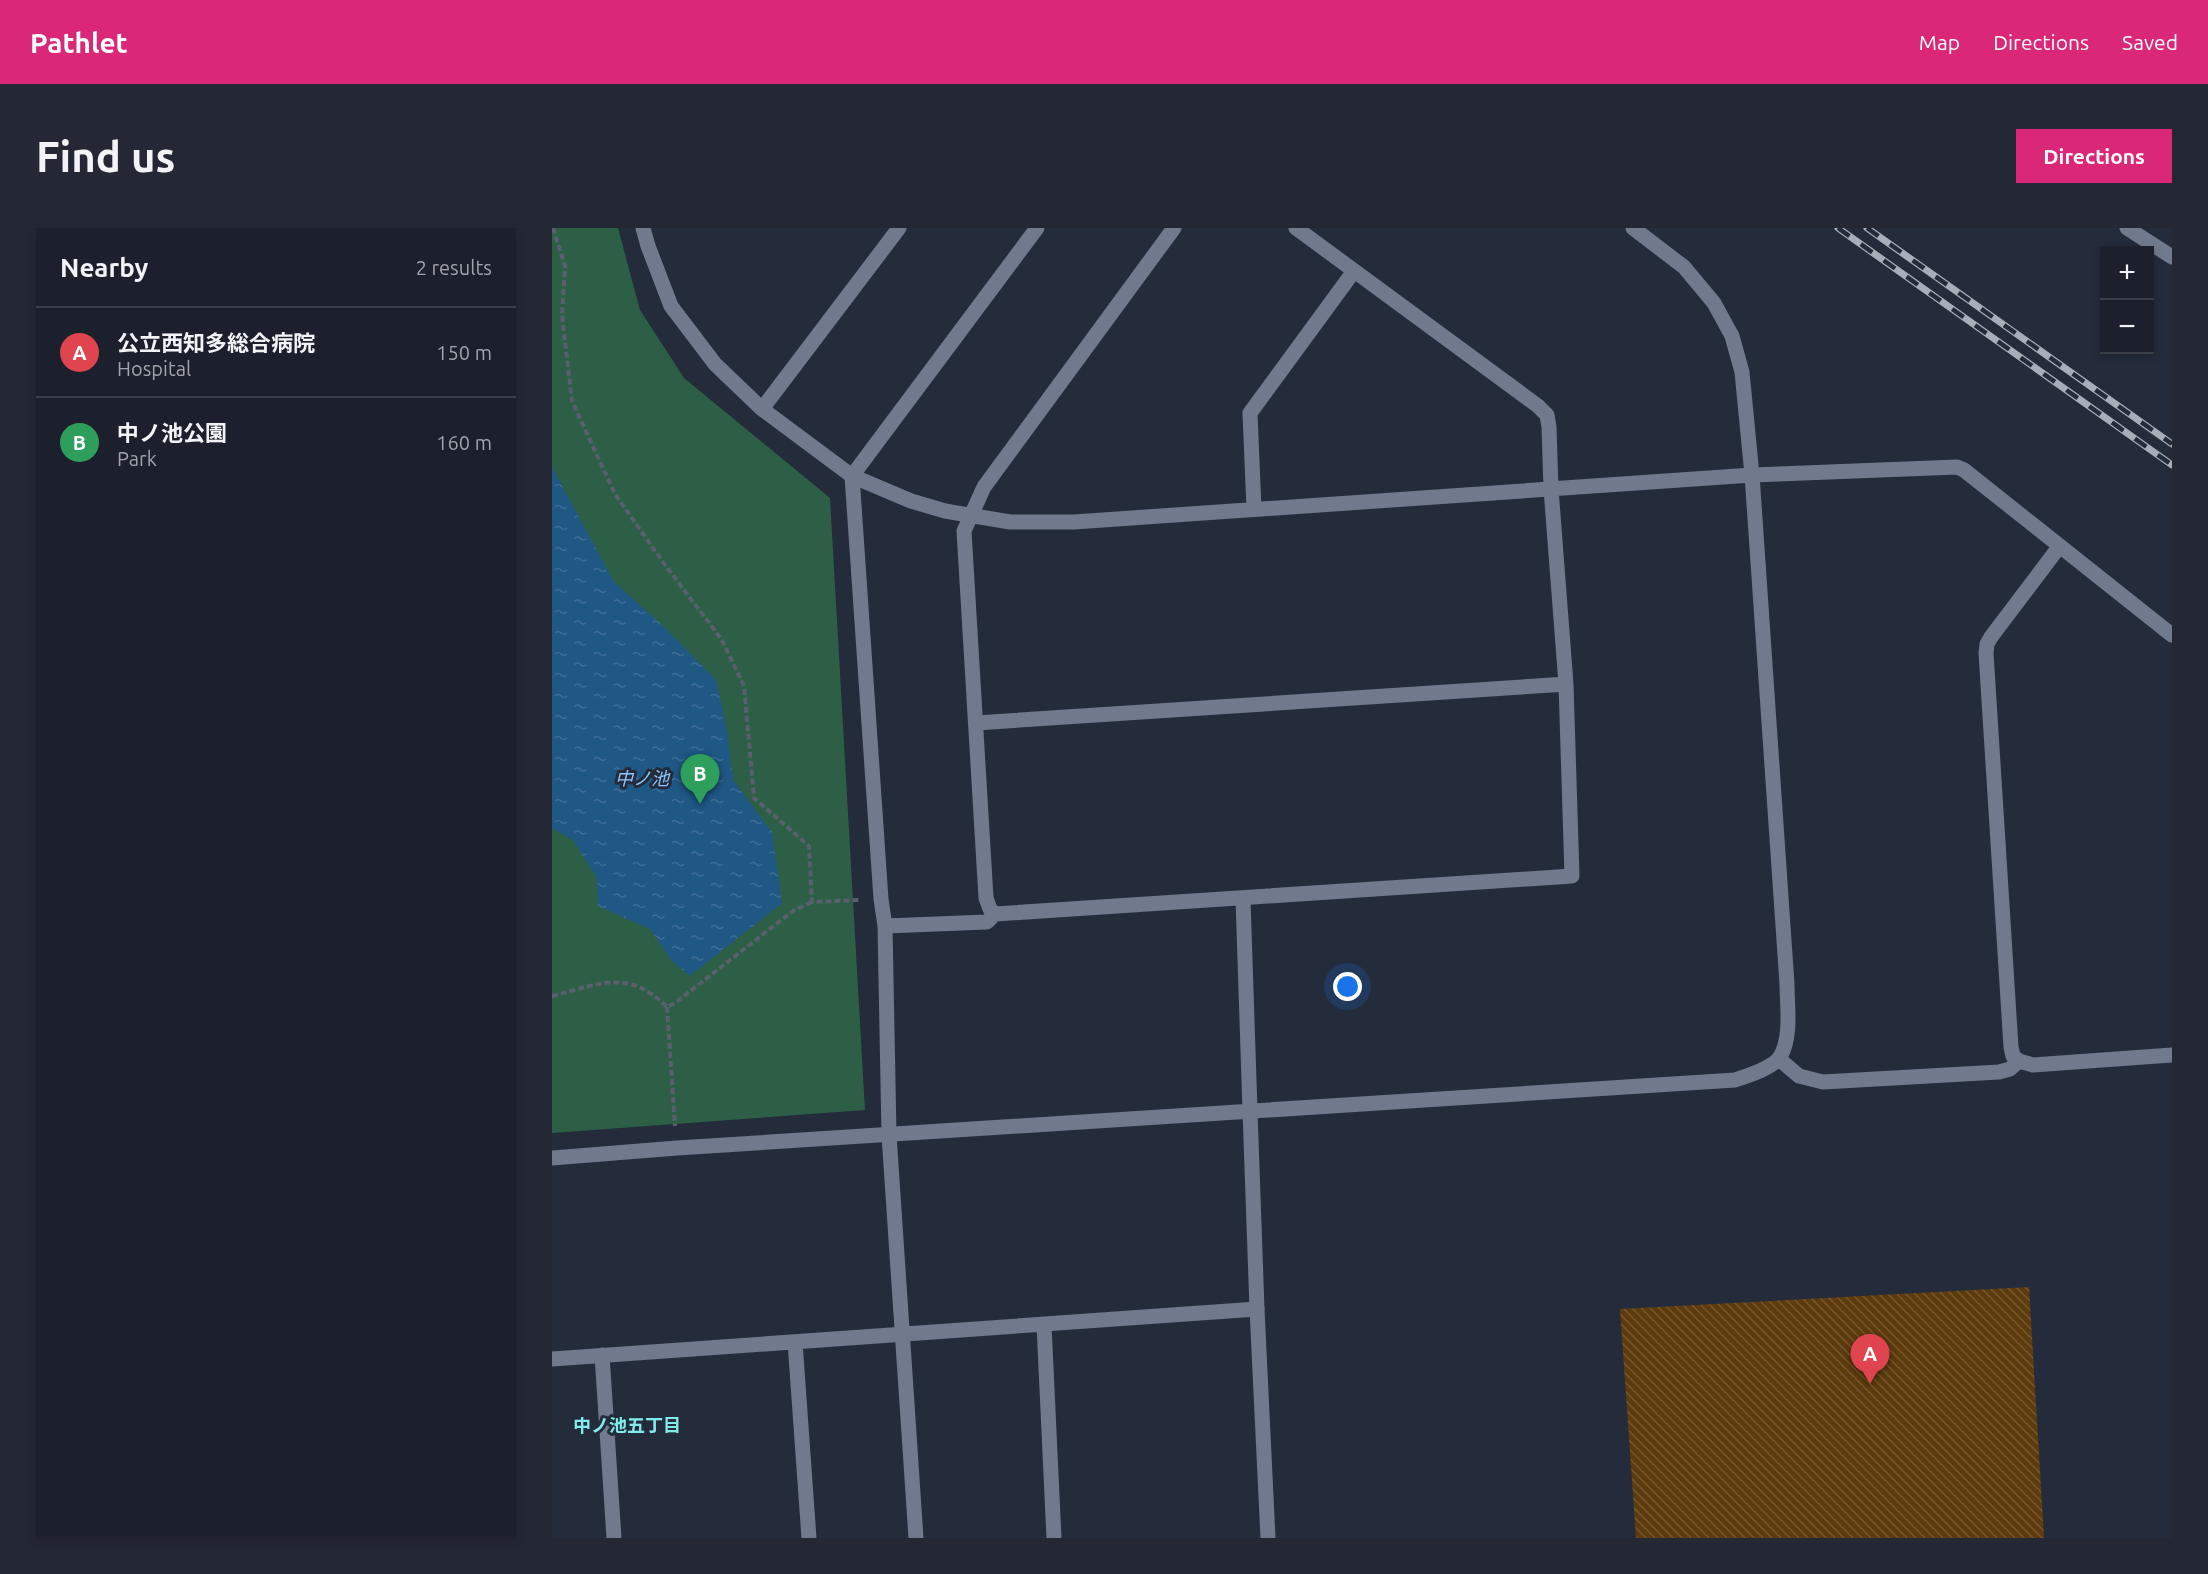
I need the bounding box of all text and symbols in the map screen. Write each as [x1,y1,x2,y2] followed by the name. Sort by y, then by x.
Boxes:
[30,27,128,58] text: Pathlet
[1919,30,1960,54] text: Map
[1993,30,2089,54] text: Directions
[2122,30,2178,54] text: Saved
[2016,129,2172,183] button: Directions
[36,133,175,180] text: Find us
[2100,246,2154,354] map controls
[2100,246,2154,300] button: +
[60,253,148,282] text: Nearby
[416,256,492,279] text: 2 results
[2100,300,2154,354] button: −
[117,330,315,355] text: 公立西知多総合病院
[72,341,87,364] text: A
[436,341,492,364] text: 150 m
[117,357,191,380] text: Hospital
[117,420,227,445] text: 中ノ池公園
[73,431,86,454] text: B
[436,431,492,454] text: 160 m
[117,447,157,470] text: Park
[680,754,720,804] pin: B
[615,768,671,788] water label: 中ノ池
[1333,972,1362,1001] your location
[1850,1334,1890,1384] pin: A
[573,1415,681,1435] district label: 中ノ池五丁目

